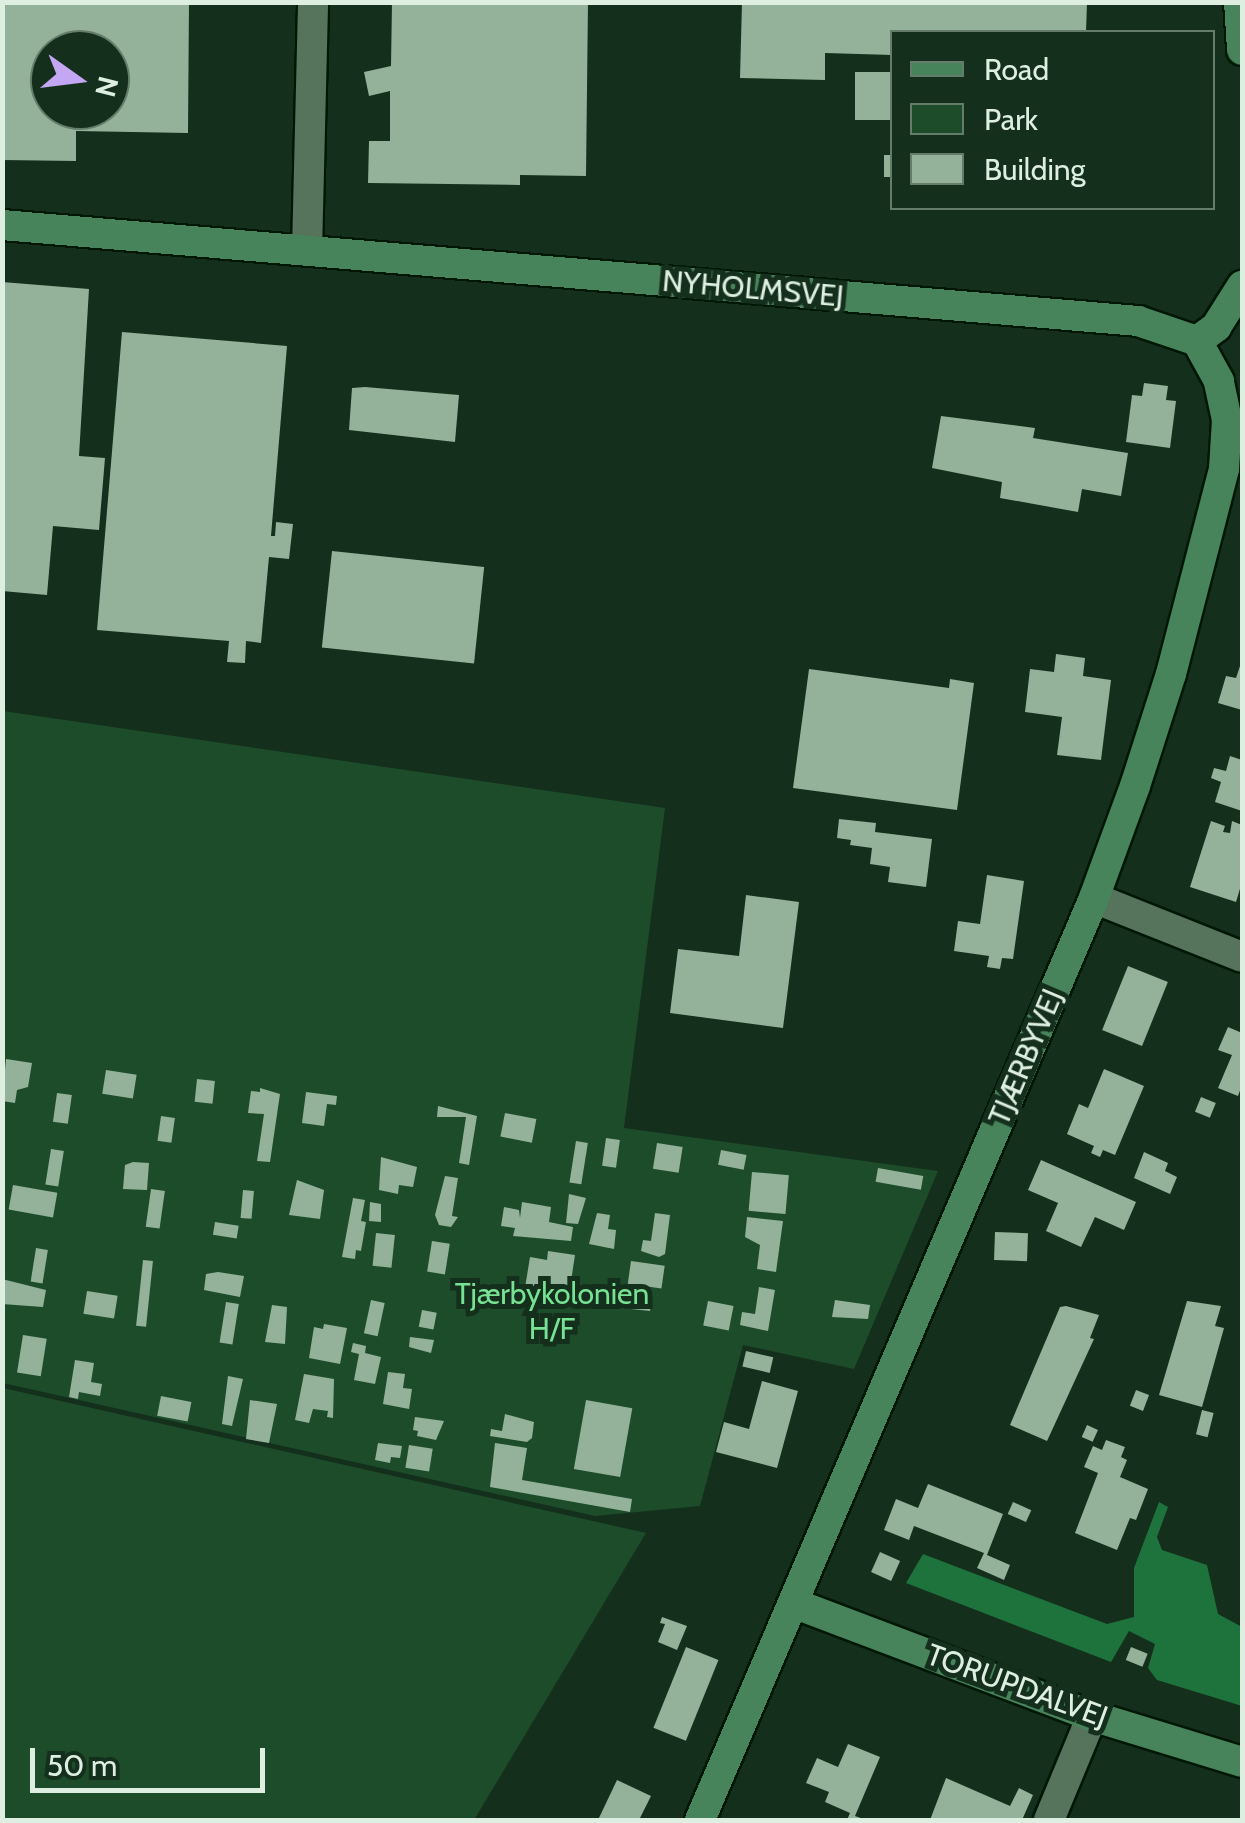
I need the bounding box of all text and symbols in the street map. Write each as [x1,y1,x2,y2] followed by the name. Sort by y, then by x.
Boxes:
[30,30,130,130] north arrow
[890,30,1215,210] legend
[984,51,1049,88] text: Road
[88,73,126,100] text: N
[984,101,1038,138] text: Park
[984,151,1086,188] text: Building
[661,263,845,315] street label: NYHOLMSVEJ
[981,984,1071,1130] street label: TJÆRBYVEJ
[455,1276,649,1346] park label: Tjærbykolonien H/F
[922,1637,1112,1735] street label: TORUPDALVEJ
[35,1728,270,1790] scale bar
[47,1747,117,1784] text: 50 m

